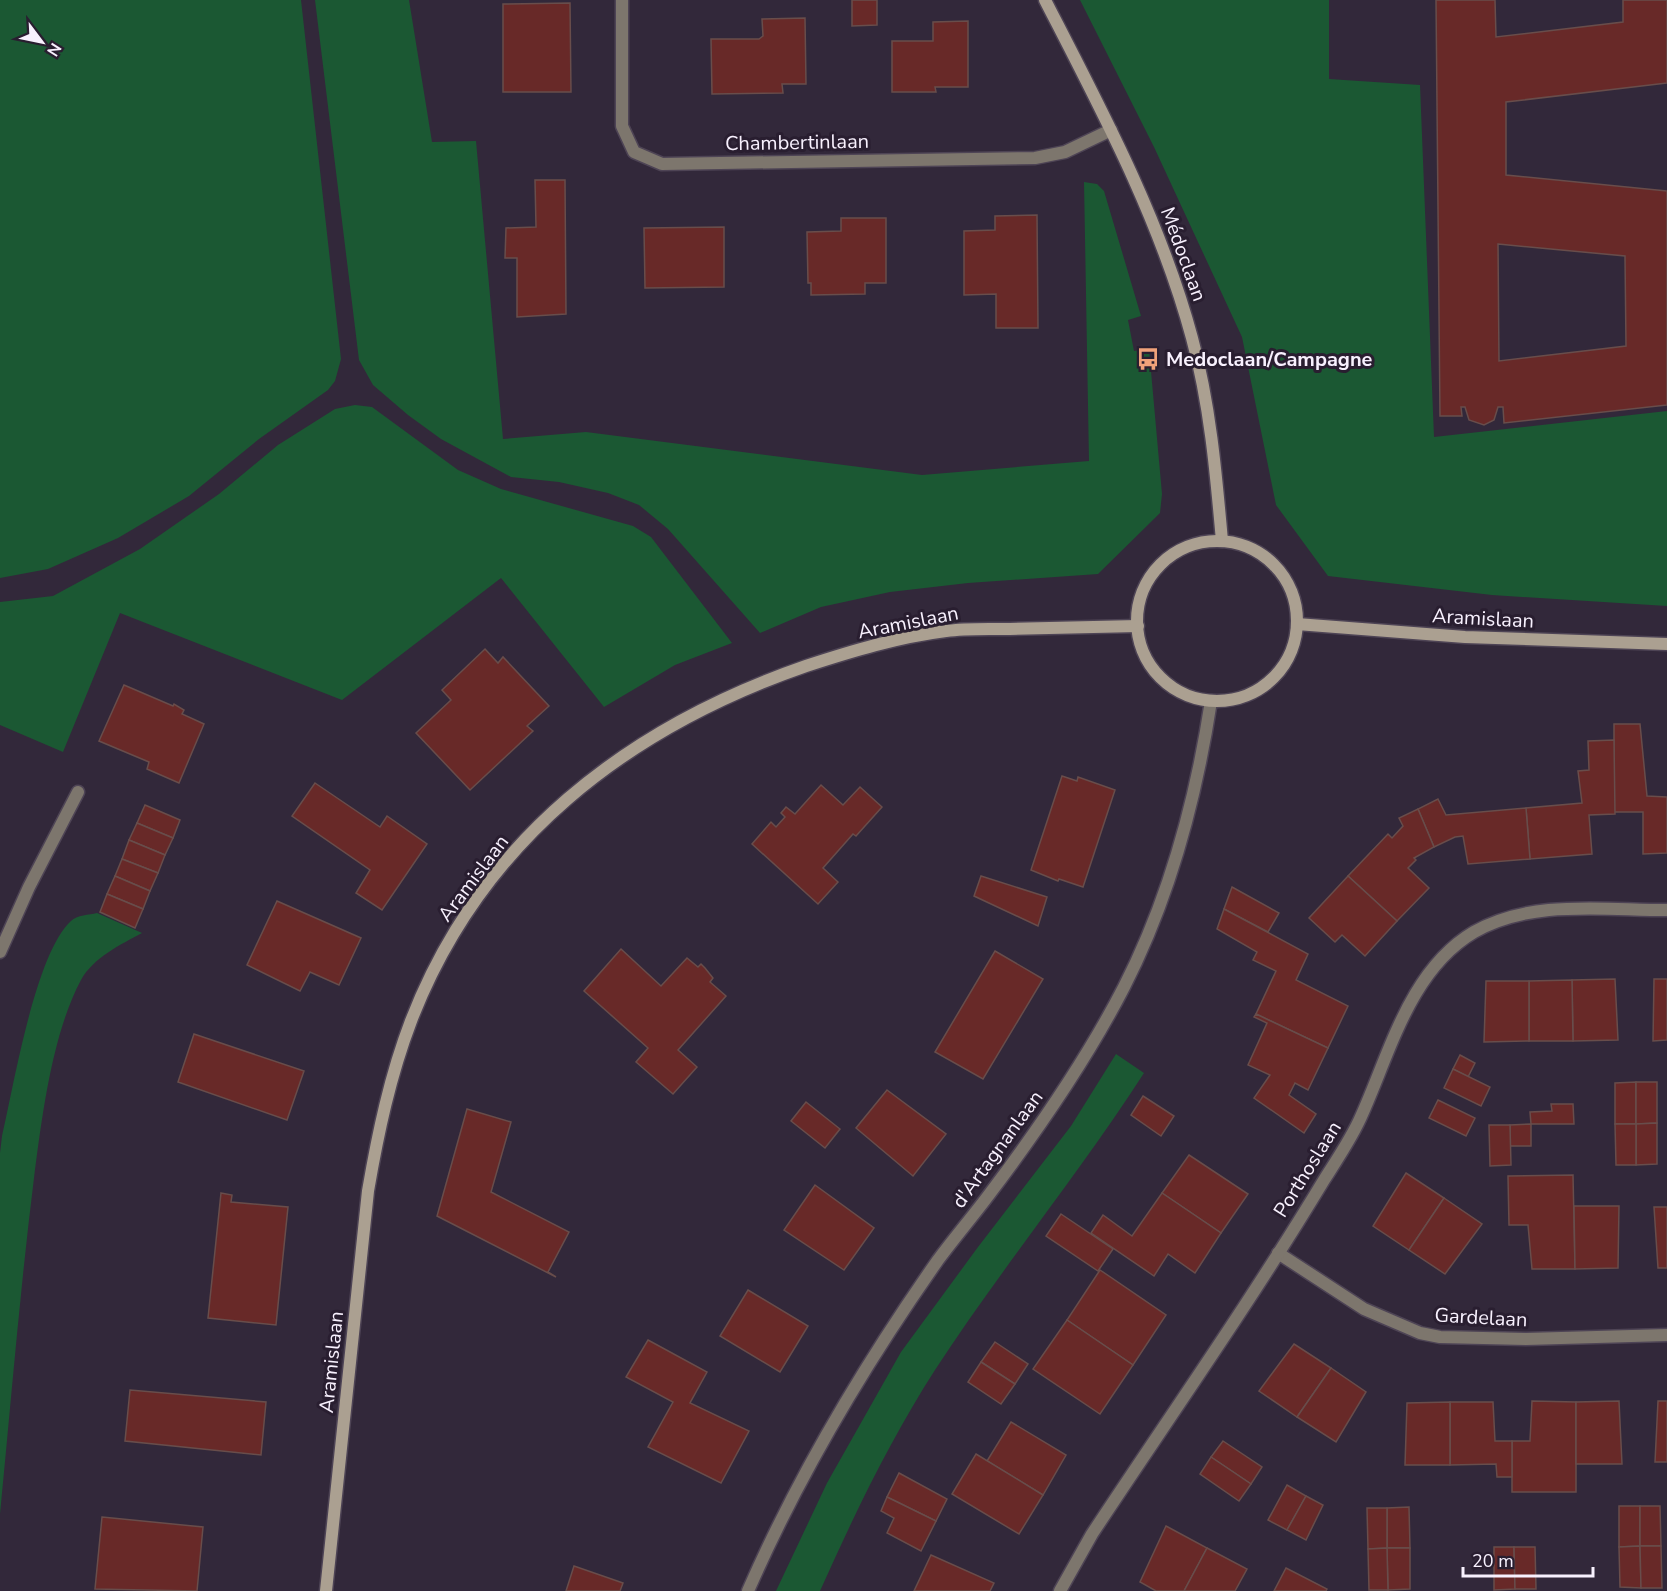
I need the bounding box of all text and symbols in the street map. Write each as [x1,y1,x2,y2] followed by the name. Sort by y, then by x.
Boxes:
[12,12,72,72] north arrow
[41,39,66,60] text: N
[725,128,869,157] street label: Chambertinlaan
[1154,203,1213,305] street label: Médoclaan
[1135,346,1161,372] bus stop icon: Medoclaan/Campagne
[1166,346,1373,373] place label: Medoclaan/Campagne
[855,599,961,645] street label: Aramislaan
[1431,602,1535,635] street label: Aramislaan
[432,829,515,927] street label: Aramislaan
[945,1085,1049,1214] street label: d'Artagnanlaan
[1267,1116,1348,1222] street label: Porthoslaan
[1434,1302,1528,1333] street label: Gardelaan
[313,1310,350,1414] street label: Aramislaan
[1463,1540,1594,1578] scale bar
[1472,1549,1514,1573] text: 20 m

